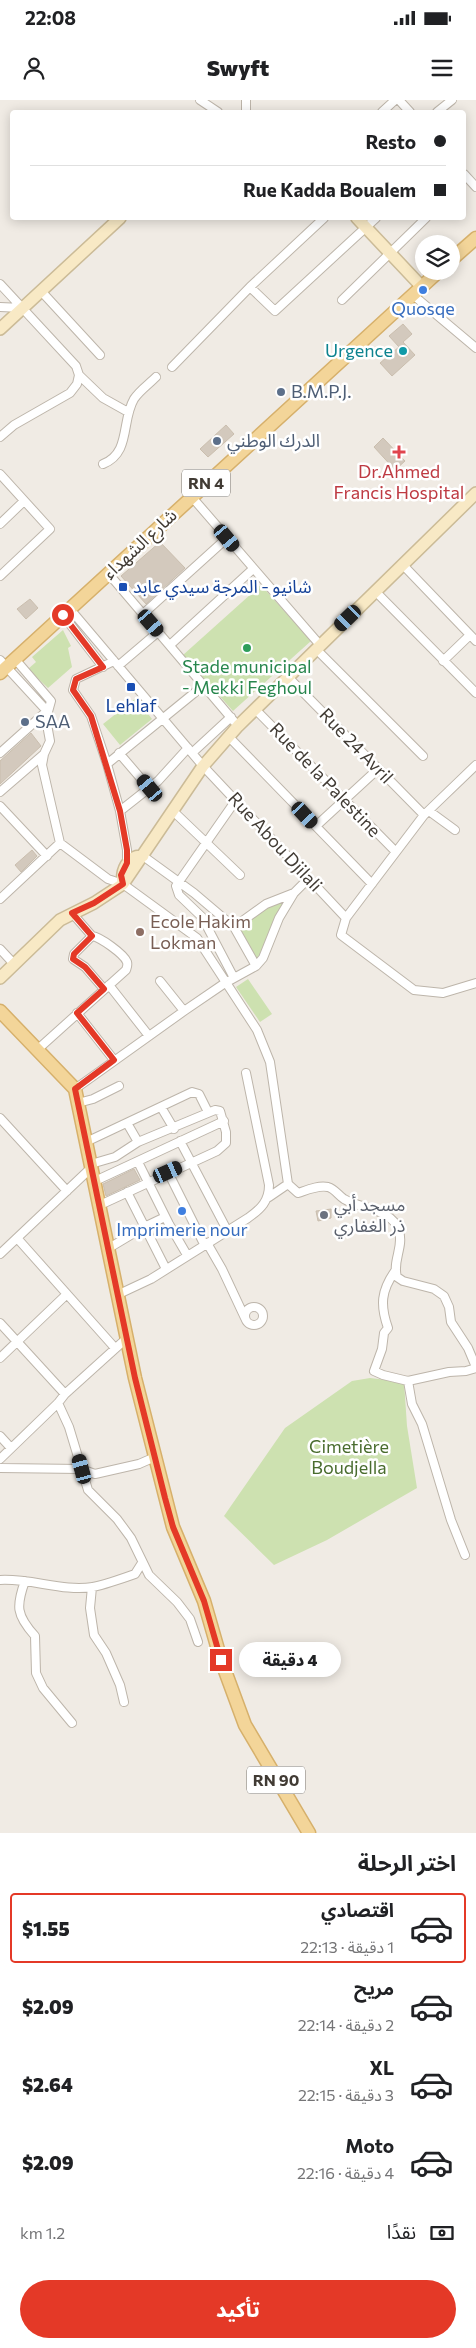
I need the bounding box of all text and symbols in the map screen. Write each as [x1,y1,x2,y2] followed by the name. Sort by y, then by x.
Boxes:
[25,6,76,29] text: 22:08
[20,54,48,82] icon: person
[207,54,269,81] text: Swyft
[428,54,456,82] icon: menu
[366,130,416,153] text: Resto
[243,178,416,201] text: Rue Kadda Boualem
[415,235,460,280] map controls
[415,235,460,280] button: layers
[417,284,429,296] marker: Quosqe
[391,297,455,319] place label: Quosqe
[325,339,393,361] place label: Urgence
[397,345,409,357] marker: Urgence
[291,380,352,402] place label: B.M.P.J.
[275,386,287,398] marker: B.M.P.J.
[227,429,320,454] place label: الدرك الوطني
[211,435,223,447] marker: الدرك الوطني
[392,445,406,459] marker: Dr.Ahmed Francis Hospital
[334,460,464,503] place label: Dr.Ahmed Francis Hospital
[182,469,230,496] road number: RN 4
[98,503,184,586] street label: شارع الشهداء
[211,522,242,554] car
[133,575,312,600] place label: شانيو - المرجة سيدي عابد
[117,581,129,593] marker: شانيو - المرجة سيدي عابد
[331,602,364,634] car
[52,604,74,626] route start
[135,607,166,639] car
[241,642,253,654] marker: Stade municipal - Mekki Feghoul
[182,655,312,698] place label: Stade municipal - Mekki Feghoul
[125,681,137,693] marker: Lehlaf
[105,694,157,716] place label: Lehlaf
[315,703,398,788] street label: Rue 24 Avril
[35,710,70,732] place label: SAA
[19,716,31,728] marker: SAA
[266,718,386,841] street label: Rue de la Palestine
[134,772,165,804] car
[224,787,327,896] street label: Rue Abou Djilali
[289,799,320,831] car
[150,910,251,953] place label: Ecole Hakim Lokman
[134,926,146,938] marker: Ecole Hakim Lokman
[151,1159,184,1185] car
[334,1193,406,1239] place label: مسجد أبي ذر الغفاري
[176,1205,188,1217] marker: Imprimerie nour
[318,1209,330,1221] marker: مسجد أبي ذر الغفاري
[116,1218,248,1240] place label: Imprimerie nour
[309,1435,389,1478] park label: Cimetière Boudjella
[70,1453,93,1485] car
[238,1642,341,1678] callout: 4 دقيقة
[210,1649,232,1671] route end
[263,1650,317,1669] text: 4 دقيقة
[247,1766,305,1794] road number: RN 90
[358,1849,456,1876] text: اختر الرحلة
[321,1898,394,1921] text: اقتصادي
[409,1906,454,1951] icon: car
[22,1917,70,1940] text: $1.55
[300,1937,394,1956] text: 1 دقيقة · 22:13
[354,1976,394,1999] text: مريح
[409,1984,454,2029] icon: car
[22,1995,74,2018] text: $2.09
[298,2015,394,2034] text: 2 دقيقة · 22:14
[369,2056,394,2079] text: XL
[409,2062,454,2107] icon: car
[22,2073,73,2096] text: $2.64
[298,2085,394,2104] text: 3 دقيقة · 22:15
[345,2134,394,2157] text: Moto
[409,2140,454,2185] icon: car
[22,2151,74,2174] text: $2.09
[297,2163,394,2182] text: 4 دقيقة · 22:16
[428,2219,456,2247] icon: cash
[387,2220,416,2243] text: نقدًا
[20,2223,65,2242] text: 1.2 km
[20,2280,456,2338] button: تأكيد

